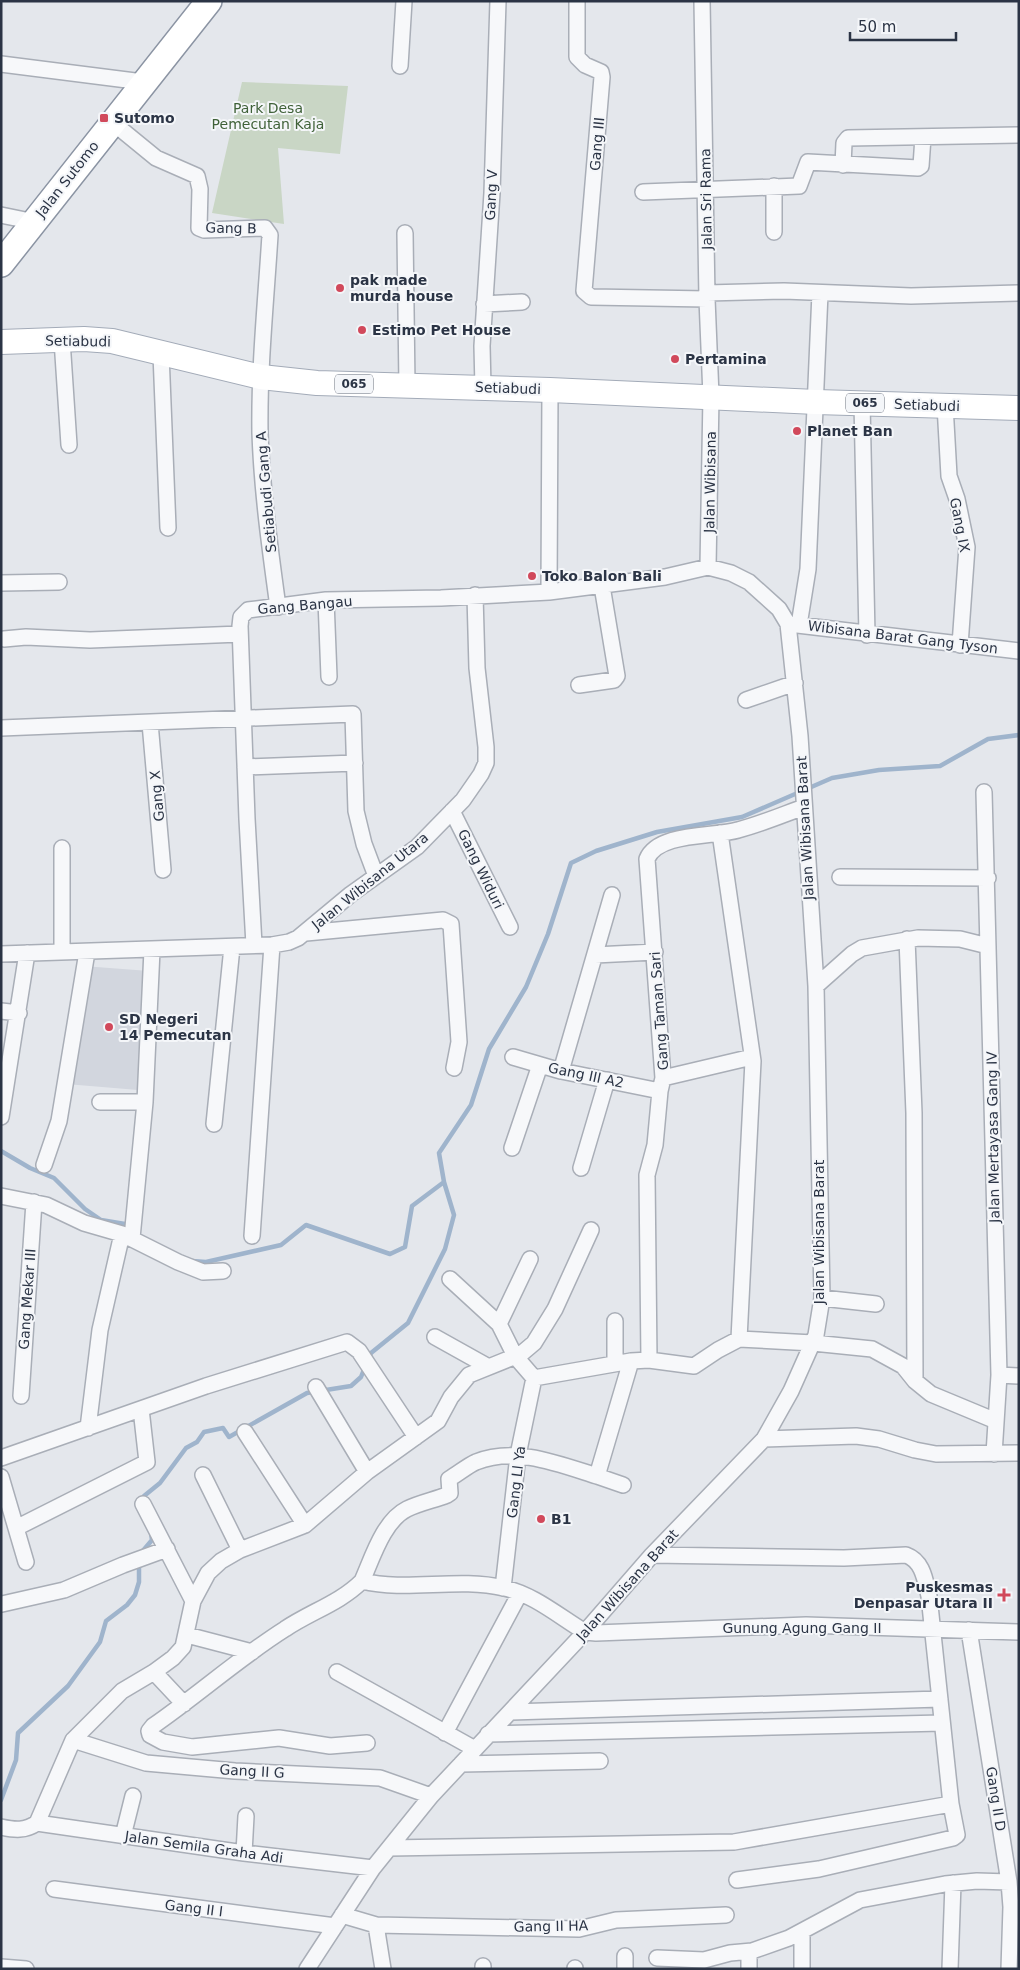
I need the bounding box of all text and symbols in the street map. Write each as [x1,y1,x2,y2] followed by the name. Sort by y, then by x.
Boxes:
[850,10,956,42] scale bar
[858,18,896,36] text: 50 m
[212,100,324,132] park label: Park Desa Pemecutan Kaja
[114,110,175,126] place label: Sutomo
[98,112,110,124] marker: Sutomo
[587,116,607,172] street label: Gang III
[32,138,102,221] street label: Jalan Sutomo
[697,148,715,251] street label: Jalan Sri Rama
[482,169,500,221] street label: Gang V
[205,220,257,236] street label: Gang B
[350,272,453,304] place label: pak made murda house
[334,282,346,294] marker: pak made murda house
[372,322,511,338] place label: Estimo Pet House
[356,324,368,336] marker: Estimo Pet House
[45,332,111,350] street label: Setiabudi
[685,351,767,367] place label: Pertamina
[669,353,681,365] marker: Pertamina
[335,374,373,394] road number: 065
[475,379,541,397] street label: Setiabudi
[846,393,884,412] road number: 065
[894,396,960,414] street label: Setiabudi
[807,423,893,439] place label: Planet Ban
[791,425,803,437] marker: Planet Ban
[253,430,279,553] street label: Setiabudi Gang A
[701,431,719,534] street label: Jalan Wibisana
[947,496,973,554] street label: Gang IX
[542,568,662,584] place label: Toko Balon Bali
[526,570,538,582] marker: Toko Balon Bali
[257,593,353,617] street label: Gang Bangau
[807,617,999,657] street label: Wibisana Barat Gang Tyson
[793,755,817,902] street label: Jalan Wibisana Barat
[147,769,167,822] street label: Gang X
[455,827,507,911] street label: Gang Widuri
[308,829,431,934] street label: Jalan Wibisana Utara
[647,951,671,1071] street label: Gang Taman Sari
[119,1011,232,1043] place label: SD Negeri 14 Pemecutan
[103,1021,115,1033] marker: SD Negeri 14 Pemecutan
[983,1051,1003,1224] street label: Jalan Mertayasa Gang IV
[547,1059,625,1091] street label: Gang III A2
[811,1159,827,1305] street label: Jalan Wibisana Barat
[15,1248,39,1350] street label: Gang Mekar III
[504,1445,528,1519] street label: Gang Ll Ya
[551,1511,571,1527] place label: B1
[535,1513,547,1525] marker: B1
[572,1526,682,1645] street label: Jalan Wibisana Barat
[854,1579,993,1611] place label: Puskesmas Denpasar Utara II
[997,1588,1011,1602] marker: Puskesmas Denpasar Utara II
[722,1620,882,1636] street label: Gunung Agung Gang II
[219,1761,285,1781] street label: Gang II G
[983,1766,1009,1832] street label: Gang II D
[123,1828,284,1866] street label: Jalan Semila Graha Adi
[164,1896,224,1920] street label: Gang II I
[514,1917,589,1935] street label: Gang II HA

